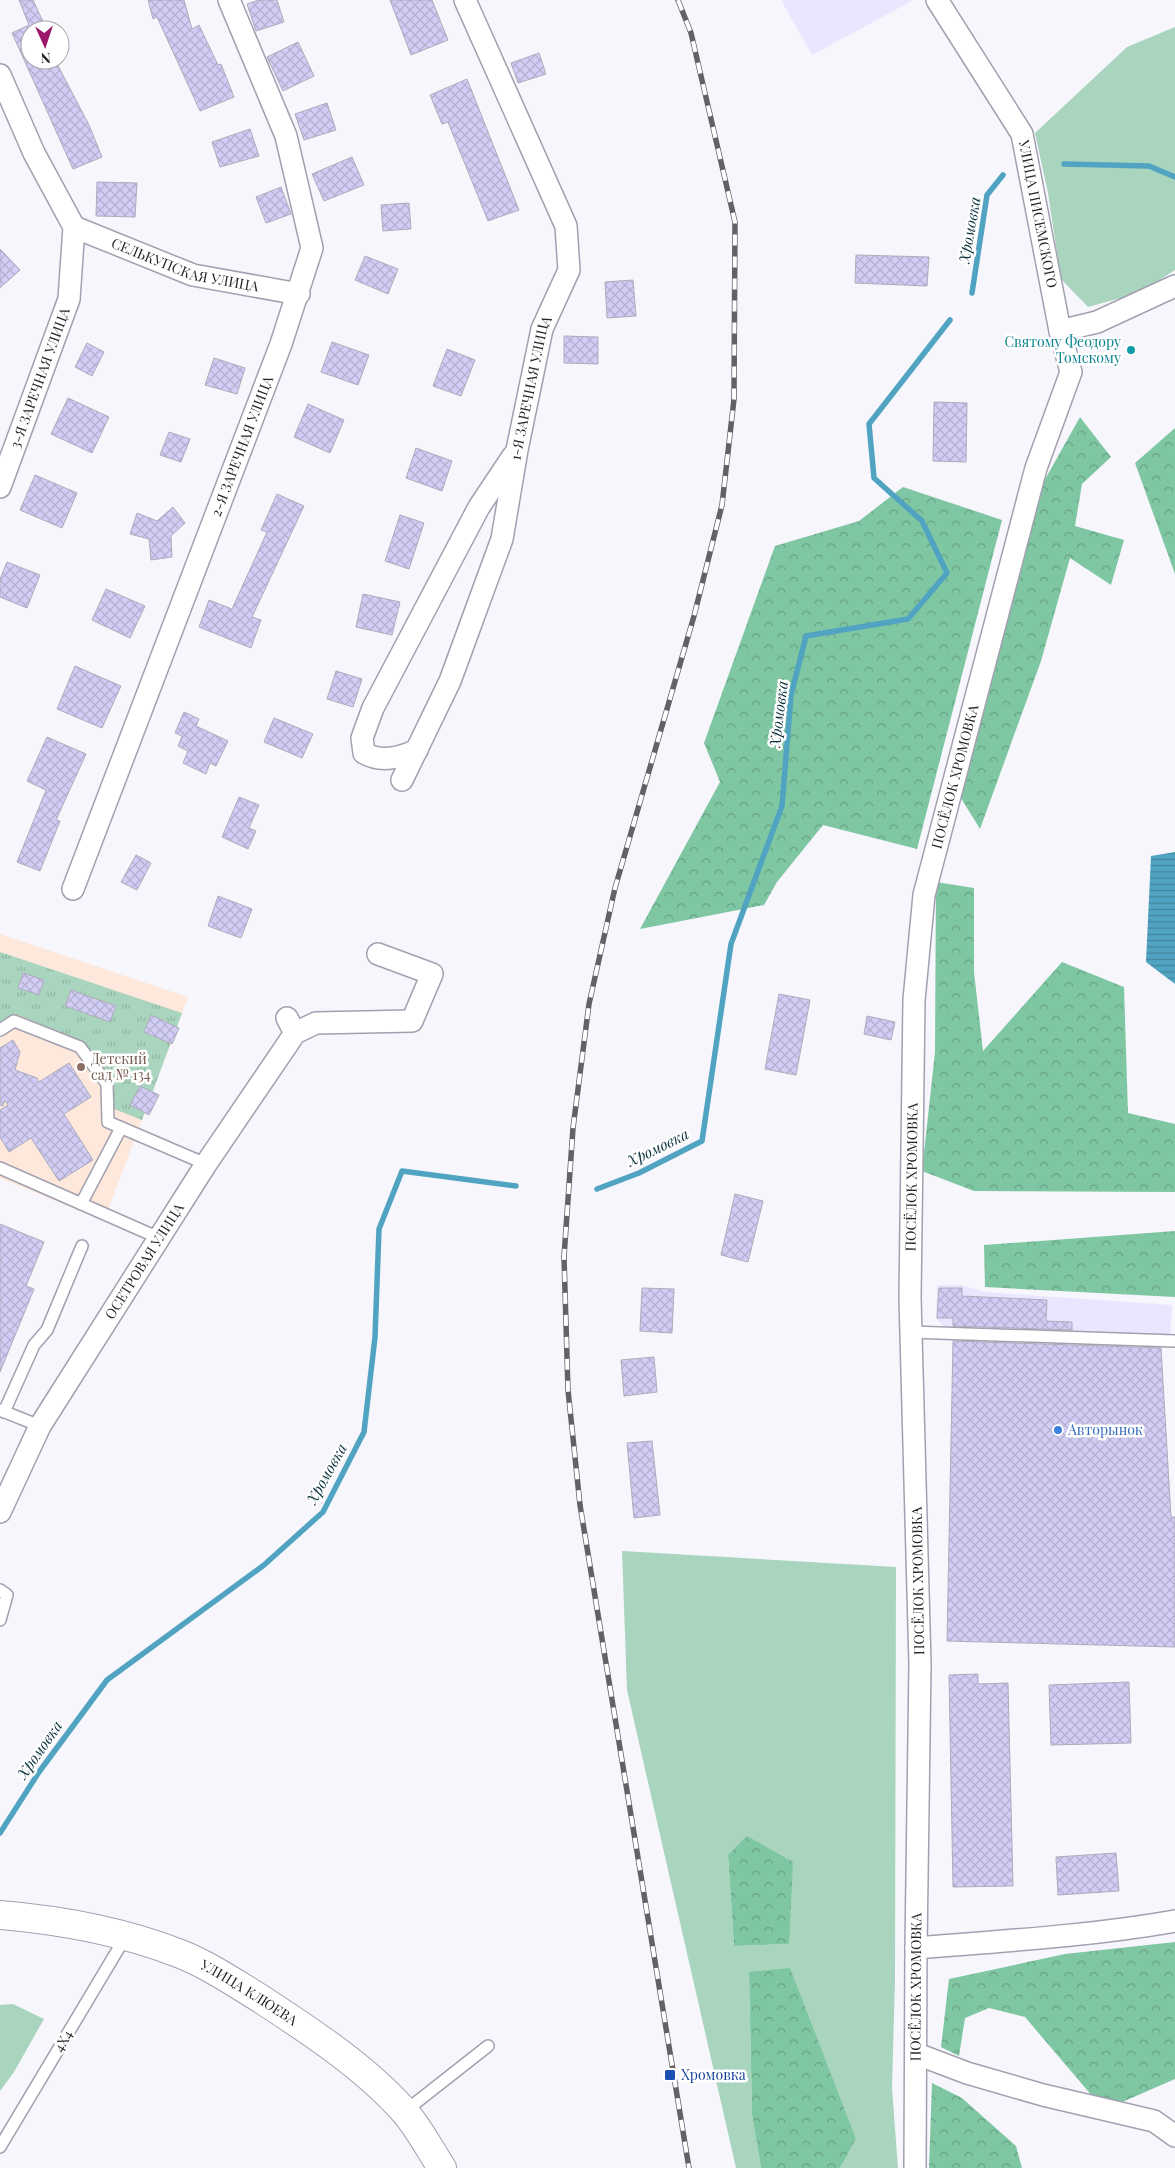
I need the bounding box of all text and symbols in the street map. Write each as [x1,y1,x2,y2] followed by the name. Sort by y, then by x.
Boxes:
[20,20,70,70] north arrow
[40,49,51,68] text: N
[1015,137,1062,289] street label: УЛИЦА ПИСЕМСКОГО
[953,195,985,265] water label: Хромовка
[109,233,260,296] street label: СЕЛЬКУПСКАЯ УЛИЦА
[5,305,74,451] street label: 3-Я ЗАРЕЧНАЯ УЛИЦА
[505,312,556,462] street label: 1-Я ЗАРЕЧНАЯ УЛИЦА
[1004,332,1121,367] place label: Святому Феодору Томскому
[1125,344,1137,356] marker: Святому Феодору Томскому
[206,373,277,519] street label: 2-Я ЗАРЕЧНАЯ УЛИЦА
[764,679,792,749] water label: Хромовка
[927,702,983,851] street label: ПОСЁЛОК ХРОМОВКА
[91,1049,151,1084] place label: Детский сад № 134
[75,1061,87,1073] marker: Детский сад № 134
[901,1103,922,1252] street label: ПОСЁЛОК ХРОМОВКА
[622,1123,692,1171] water label: Хромовка
[100,1199,188,1323] street label: ОСЕТРОВАЯ УЛИЦА
[1067,1420,1143,1439] place label: Авторынок
[1052,1424,1064,1436] marker: Авторынок
[301,1439,351,1508] water label: Хромовка
[907,1506,928,1655] street label: ПОСЁЛОК ХРОМОВКА
[11,1716,67,1783] water label: Хромовка
[905,1912,925,2061] street label: ПОСЁЛОК ХРОМОВКА
[197,1954,301,2030] street label: УЛИЦА КЛЮЕВА
[49,2026,77,2055] street label: 4X4
[681,2065,746,2084] place label: Хромовка
[663,2068,677,2082] marker: Хромовка

